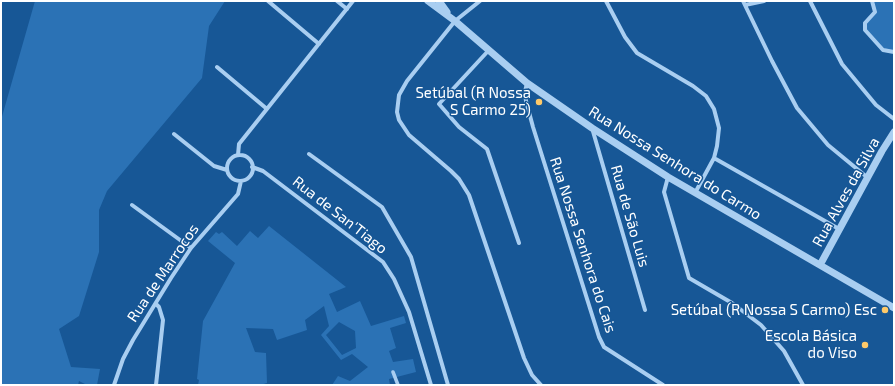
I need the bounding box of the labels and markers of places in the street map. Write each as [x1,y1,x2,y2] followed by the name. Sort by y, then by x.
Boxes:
[415,84,531,119] place label: Setúbal (R Nossa S Carmo 25)
[534,97,544,107] marker: Setúbal (R Nossa S Carmo 25)
[671,301,877,319] place label: Setúbal (R Nossa S Carmo) Esc
[880,305,890,315] marker: Setúbal (R Nossa S Carmo) Esc
[765,327,857,362] place label: Escola Básica do Viso
[860,340,870,350] marker: Escola Básica do Viso

